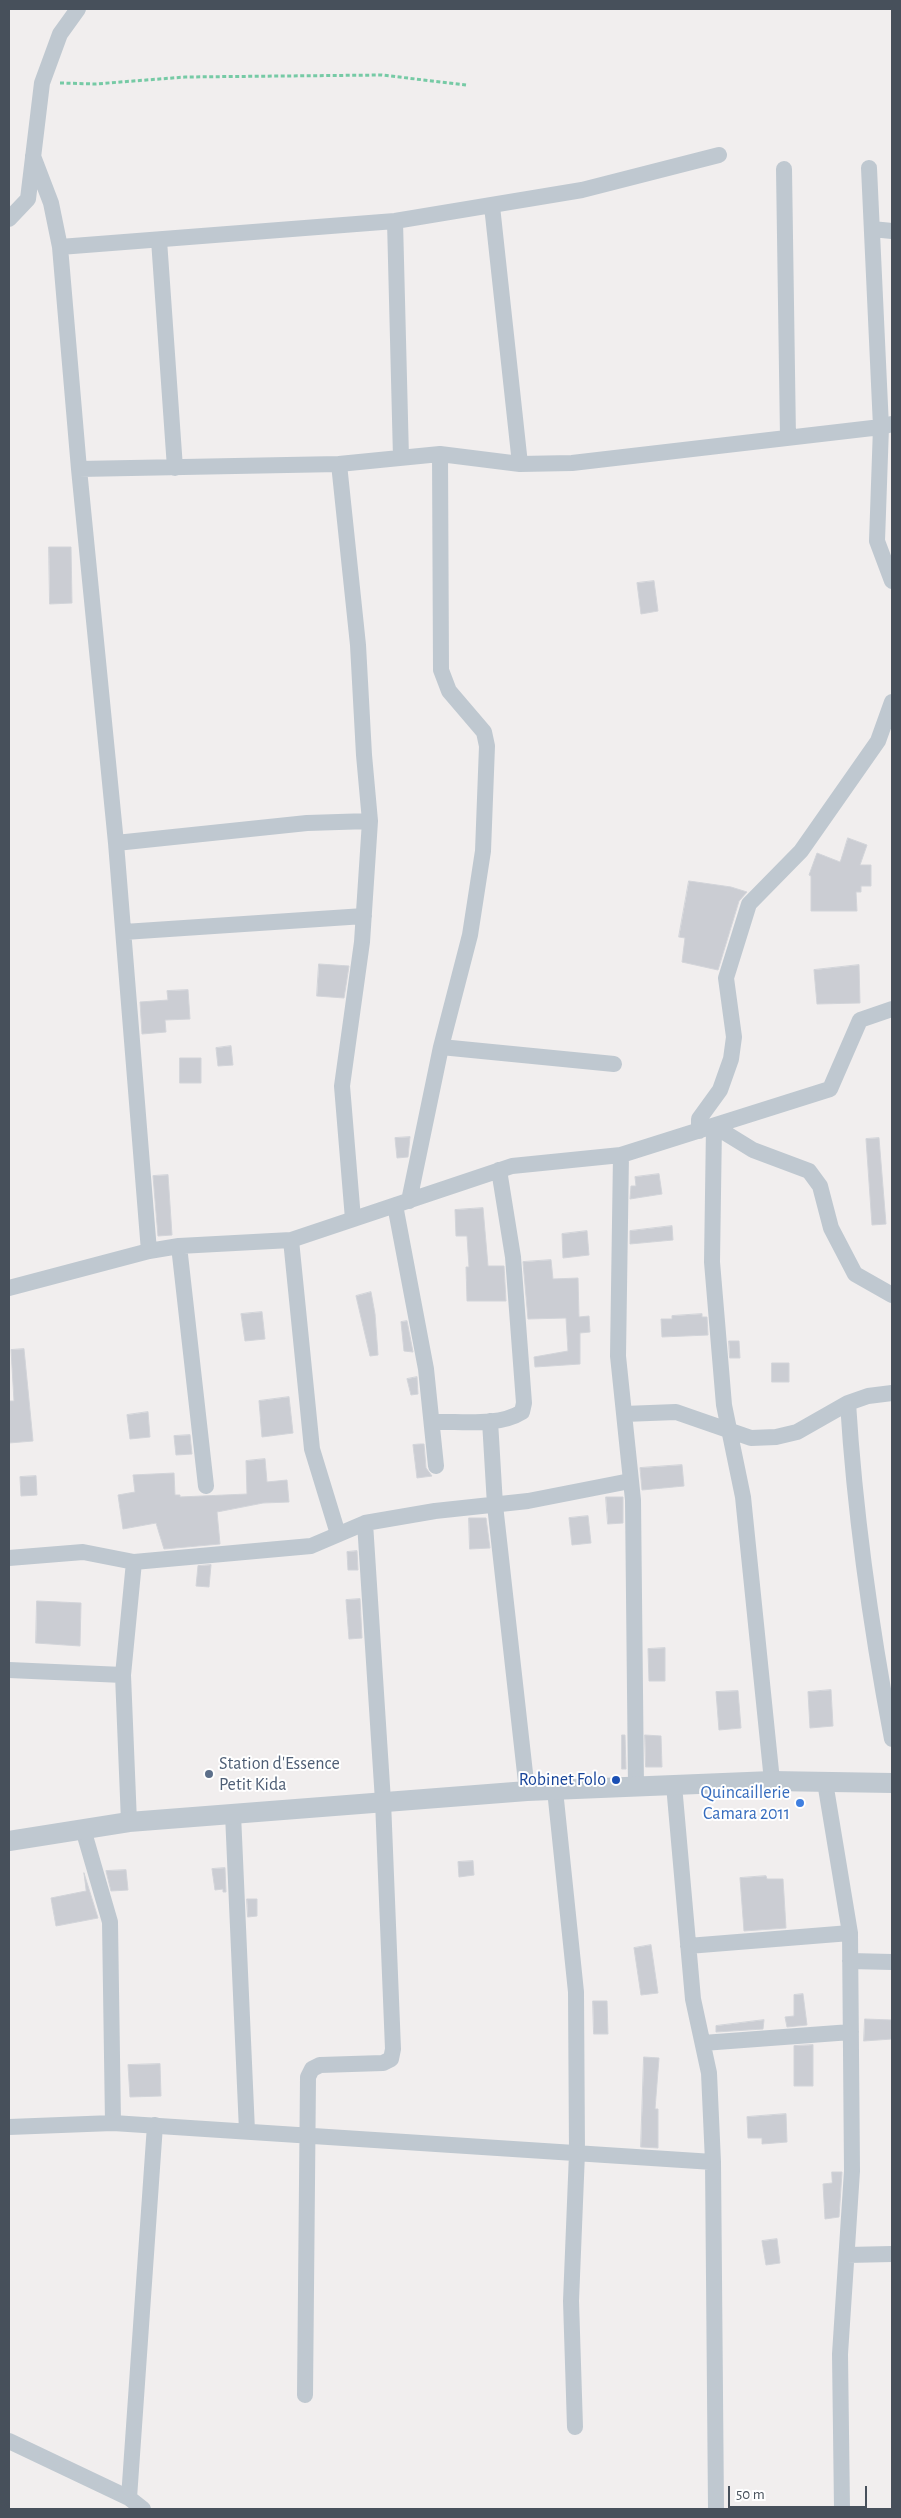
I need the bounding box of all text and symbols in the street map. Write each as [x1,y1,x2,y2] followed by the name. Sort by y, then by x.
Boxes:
[219,1753,340,1796] place label: Station d'Essence Petit Kida
[203,1768,215,1780] marker: Station d'Essence Petit Kida
[519,1769,606,1791] place label: Robinet Folo
[610,1774,622,1786] marker: Robinet Folo
[701,1782,790,1825] place label: Quincaillerie Camara 2011
[794,1797,806,1809] marker: Quincaillerie Camara 2011
[731,2476,870,2508] scale bar
[736,2487,765,2502] text: 50 m

